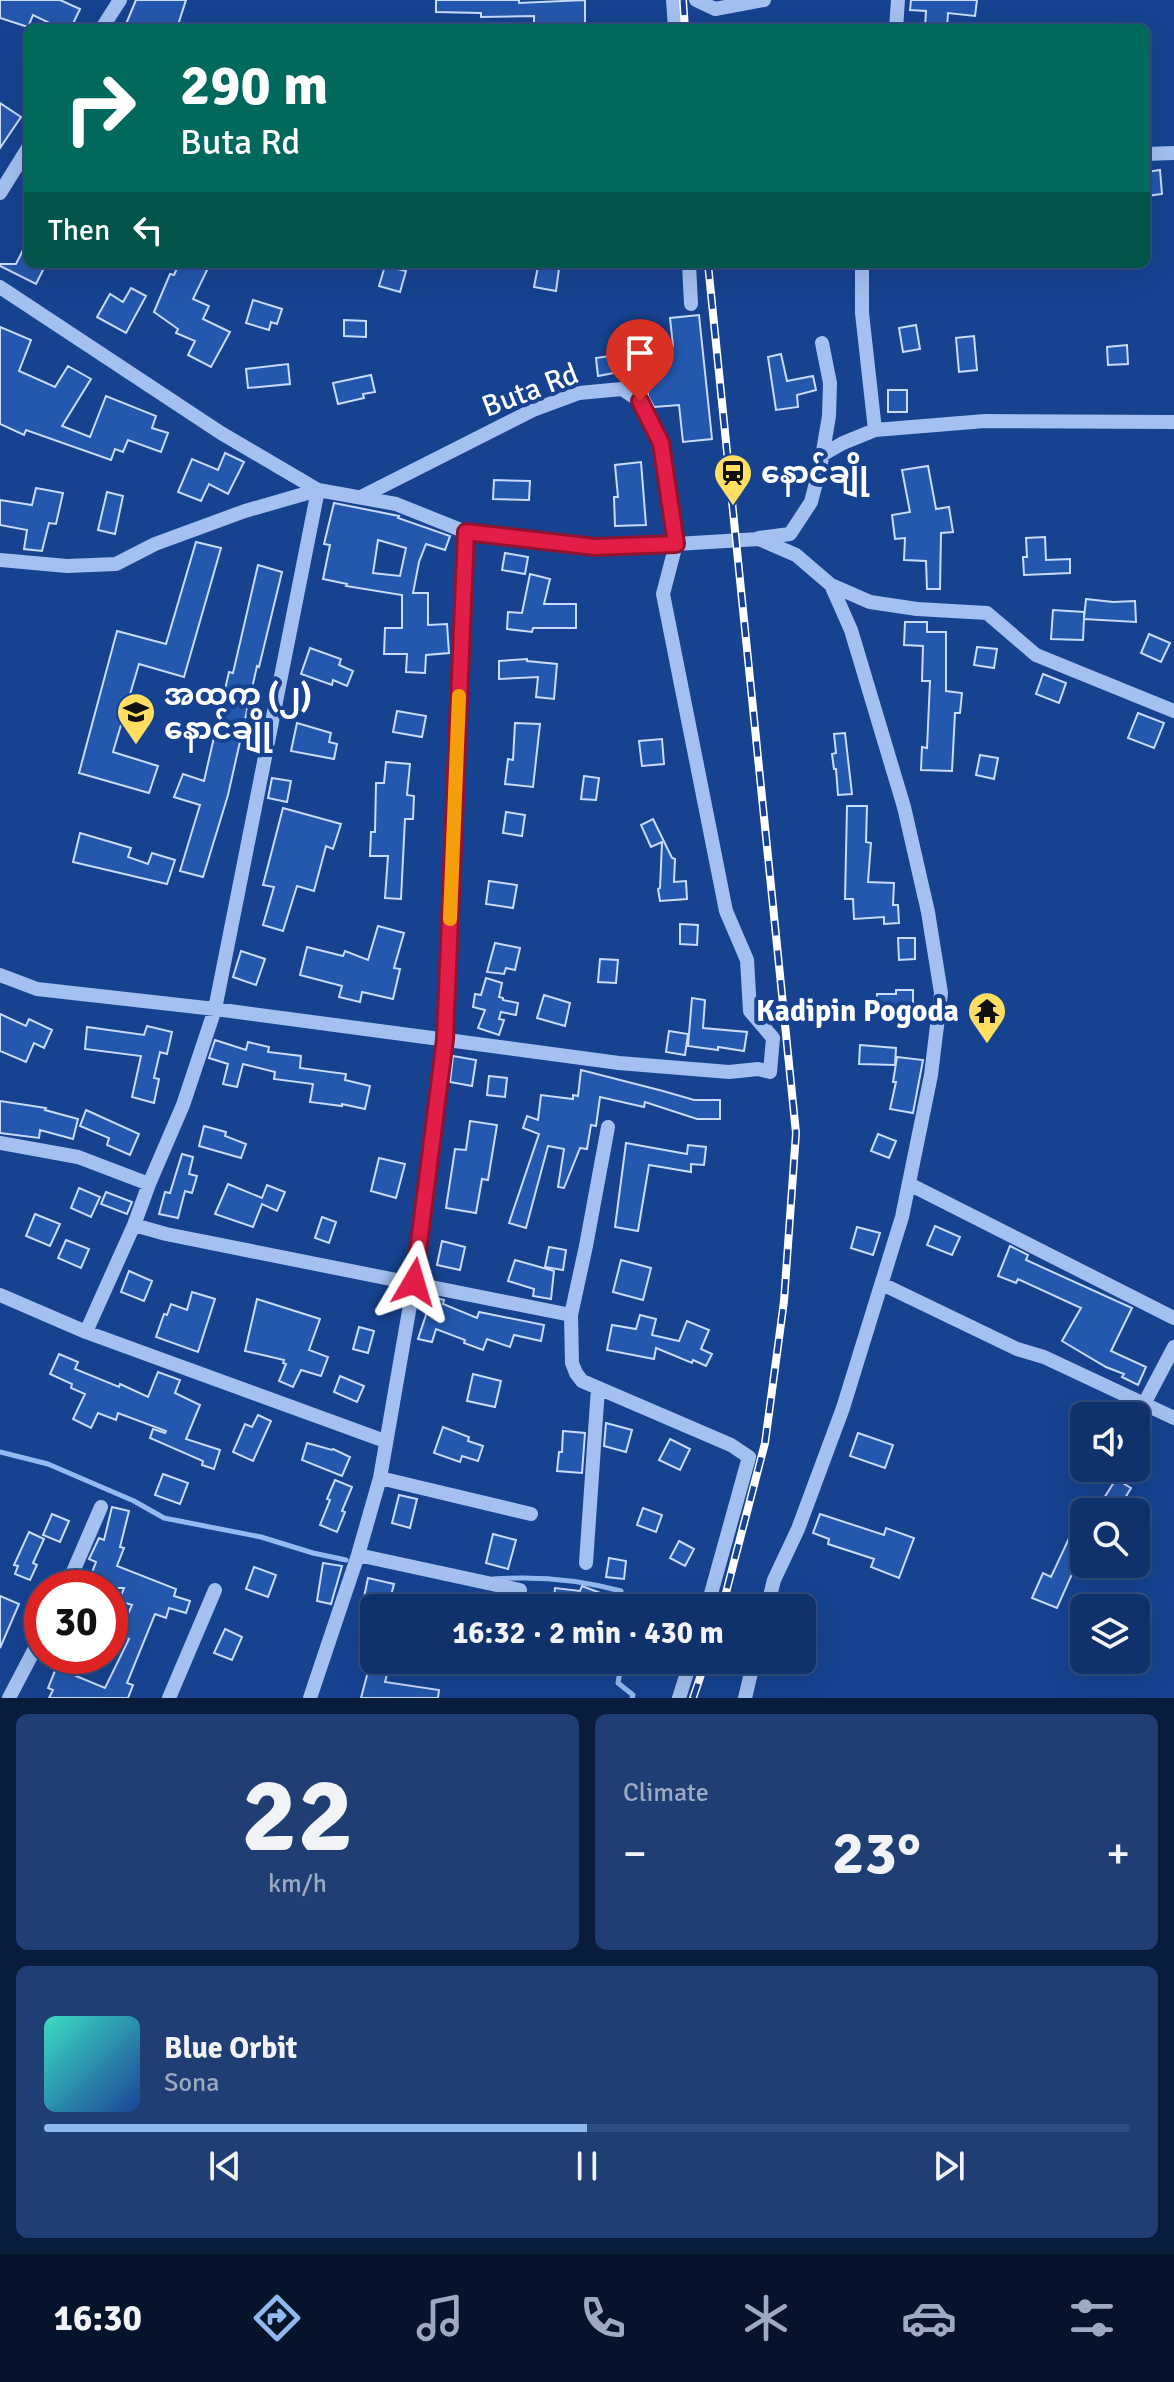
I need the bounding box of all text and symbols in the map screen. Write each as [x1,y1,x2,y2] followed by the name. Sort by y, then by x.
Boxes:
[180,51,328,120] text: 290 m
[48,56,152,160] icon: right
[180,120,300,165] text: Buta Rd
[126,208,170,252] icon: left
[48,212,110,249] text: Then
[606,319,674,401] pin
[618,331,662,375] icon: arrive
[477,355,584,426] street label: Buta Rd
[712,452,754,507] station icon: နောင်ချို
[761,452,870,498] place label: နောင်ချို
[164,677,312,754] place label: အထက (၂) နောင်ချို
[115,691,157,746] school or university icon: အထက (၂) နောင်ချို
[966,990,1008,1045] temple icon: Kadipin Pogoda
[756,993,959,1030] place label: Kadipin Pogoda
[372,1240,456,1324] position arrow
[1070,1402,1150,1674] map controls
[1070,1402,1150,1482] button: sound
[1070,1498,1150,1578] button: search
[24,1570,128,1674] speed limit sign: 30
[1070,1594,1150,1674] button: layers
[452,1615,724,1652] text: 16:32 · 2 min · 430 m
[241,1752,354,1880] text: 22
[623,1777,709,1809] text: Climate
[832,1817,921,1891] text: 23°
[623,1827,647,1881] text: −
[1106,1827,1130,1881] text: +
[268,1868,327,1900] text: km/h
[164,2030,297,2067] text: Blue Orbit
[164,2067,219,2099] text: Sona
[203,2144,247,2188] icon: previous
[565,2144,609,2188] icon: pause
[927,2144,971,2188] icon: next
[249,2290,305,2346] icon: directions
[412,2290,468,2346] icon: music
[575,2290,631,2346] icon: phone
[738,2290,794,2346] icon: climate
[901,2290,957,2346] icon: car
[1064,2290,1120,2346] icon: filters
[54,2296,142,2341] text: 16:30

